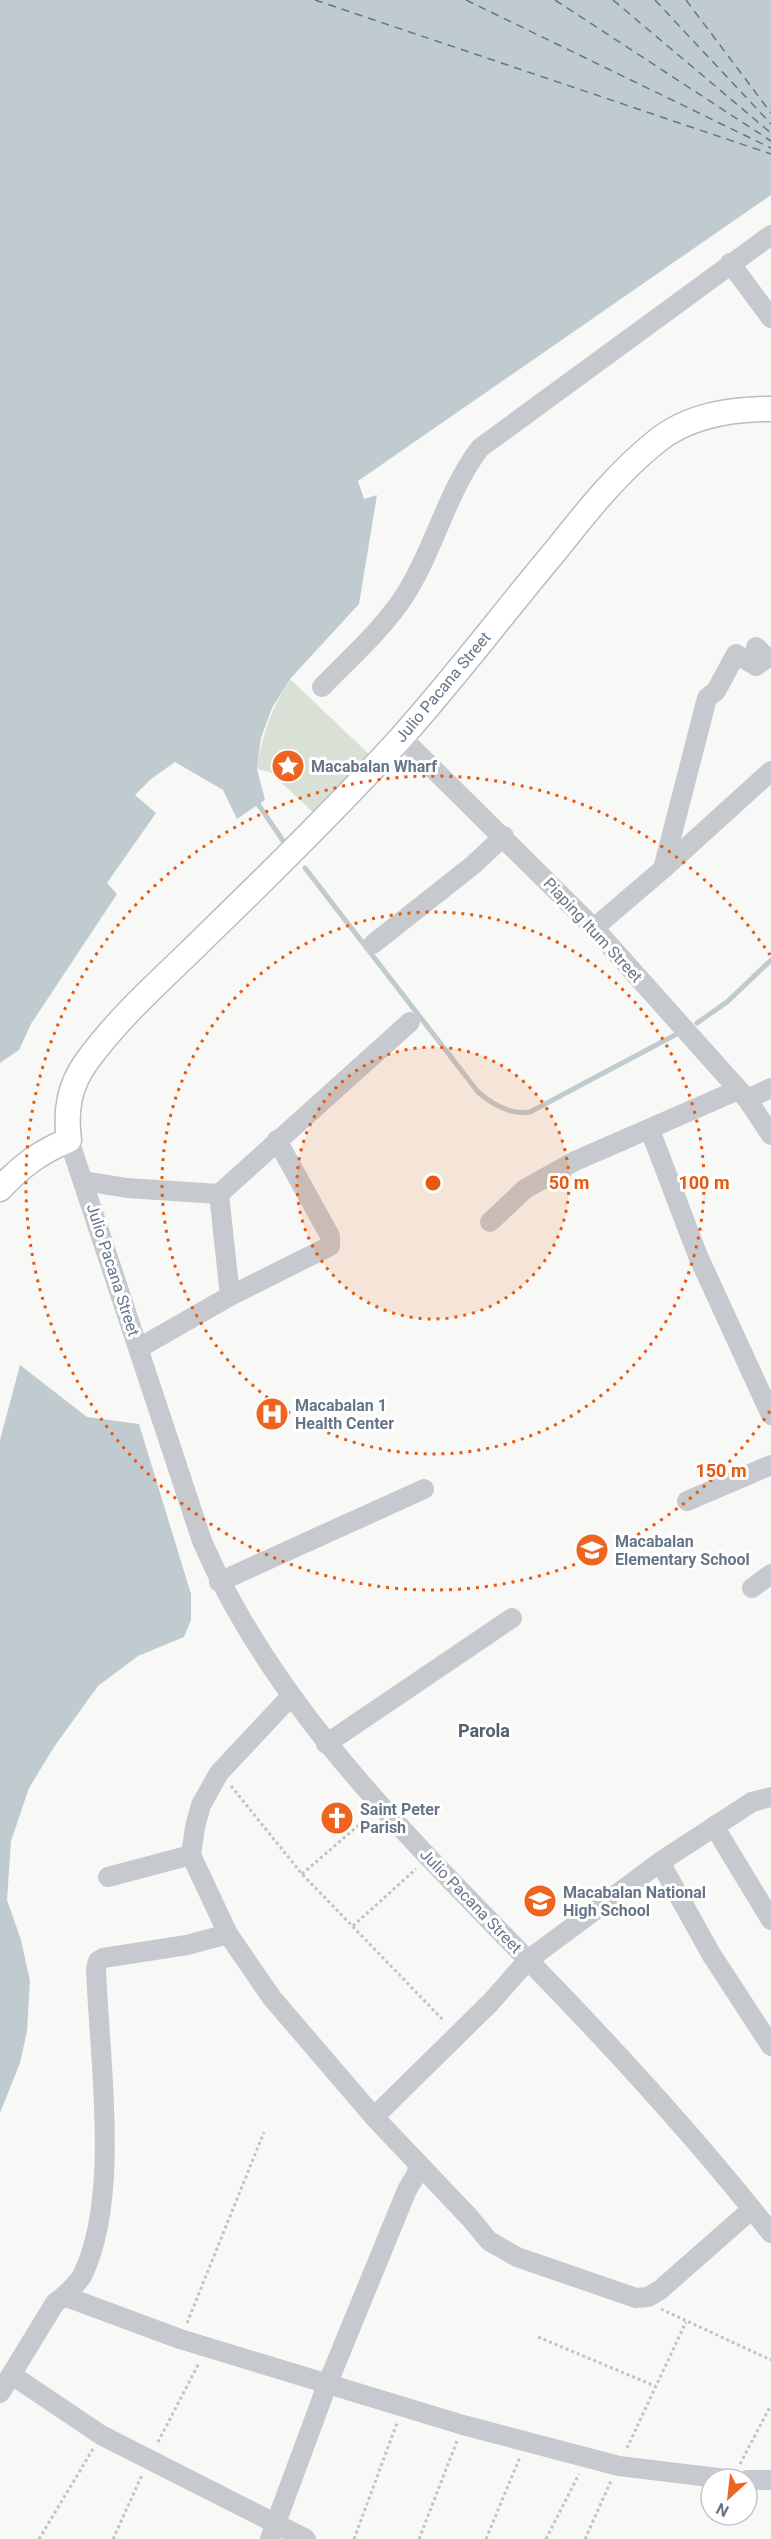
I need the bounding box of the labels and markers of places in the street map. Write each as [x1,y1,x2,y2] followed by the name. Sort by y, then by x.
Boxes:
[270,748,306,784] place icon: Macabalan Wharf
[311,757,437,776] place label: Macabalan Wharf
[423,1173,443,1193] centre of rings
[254,1396,290,1432] hospital icon: Macabalan 1 Health Center
[295,1396,394,1433] place label: Macabalan 1 Health Center
[574,1532,610,1568] school or university icon: Macabalan Elementary School
[615,1532,750,1569] place label: Macabalan Elementary School
[319,1800,355,1836] church icon: Saint Peter Parish
[360,1800,440,1837] place label: Saint Peter Parish
[522,1883,558,1919] school or university icon: Macabalan National High School
[563,1883,706,1920] place label: Macabalan National High School

